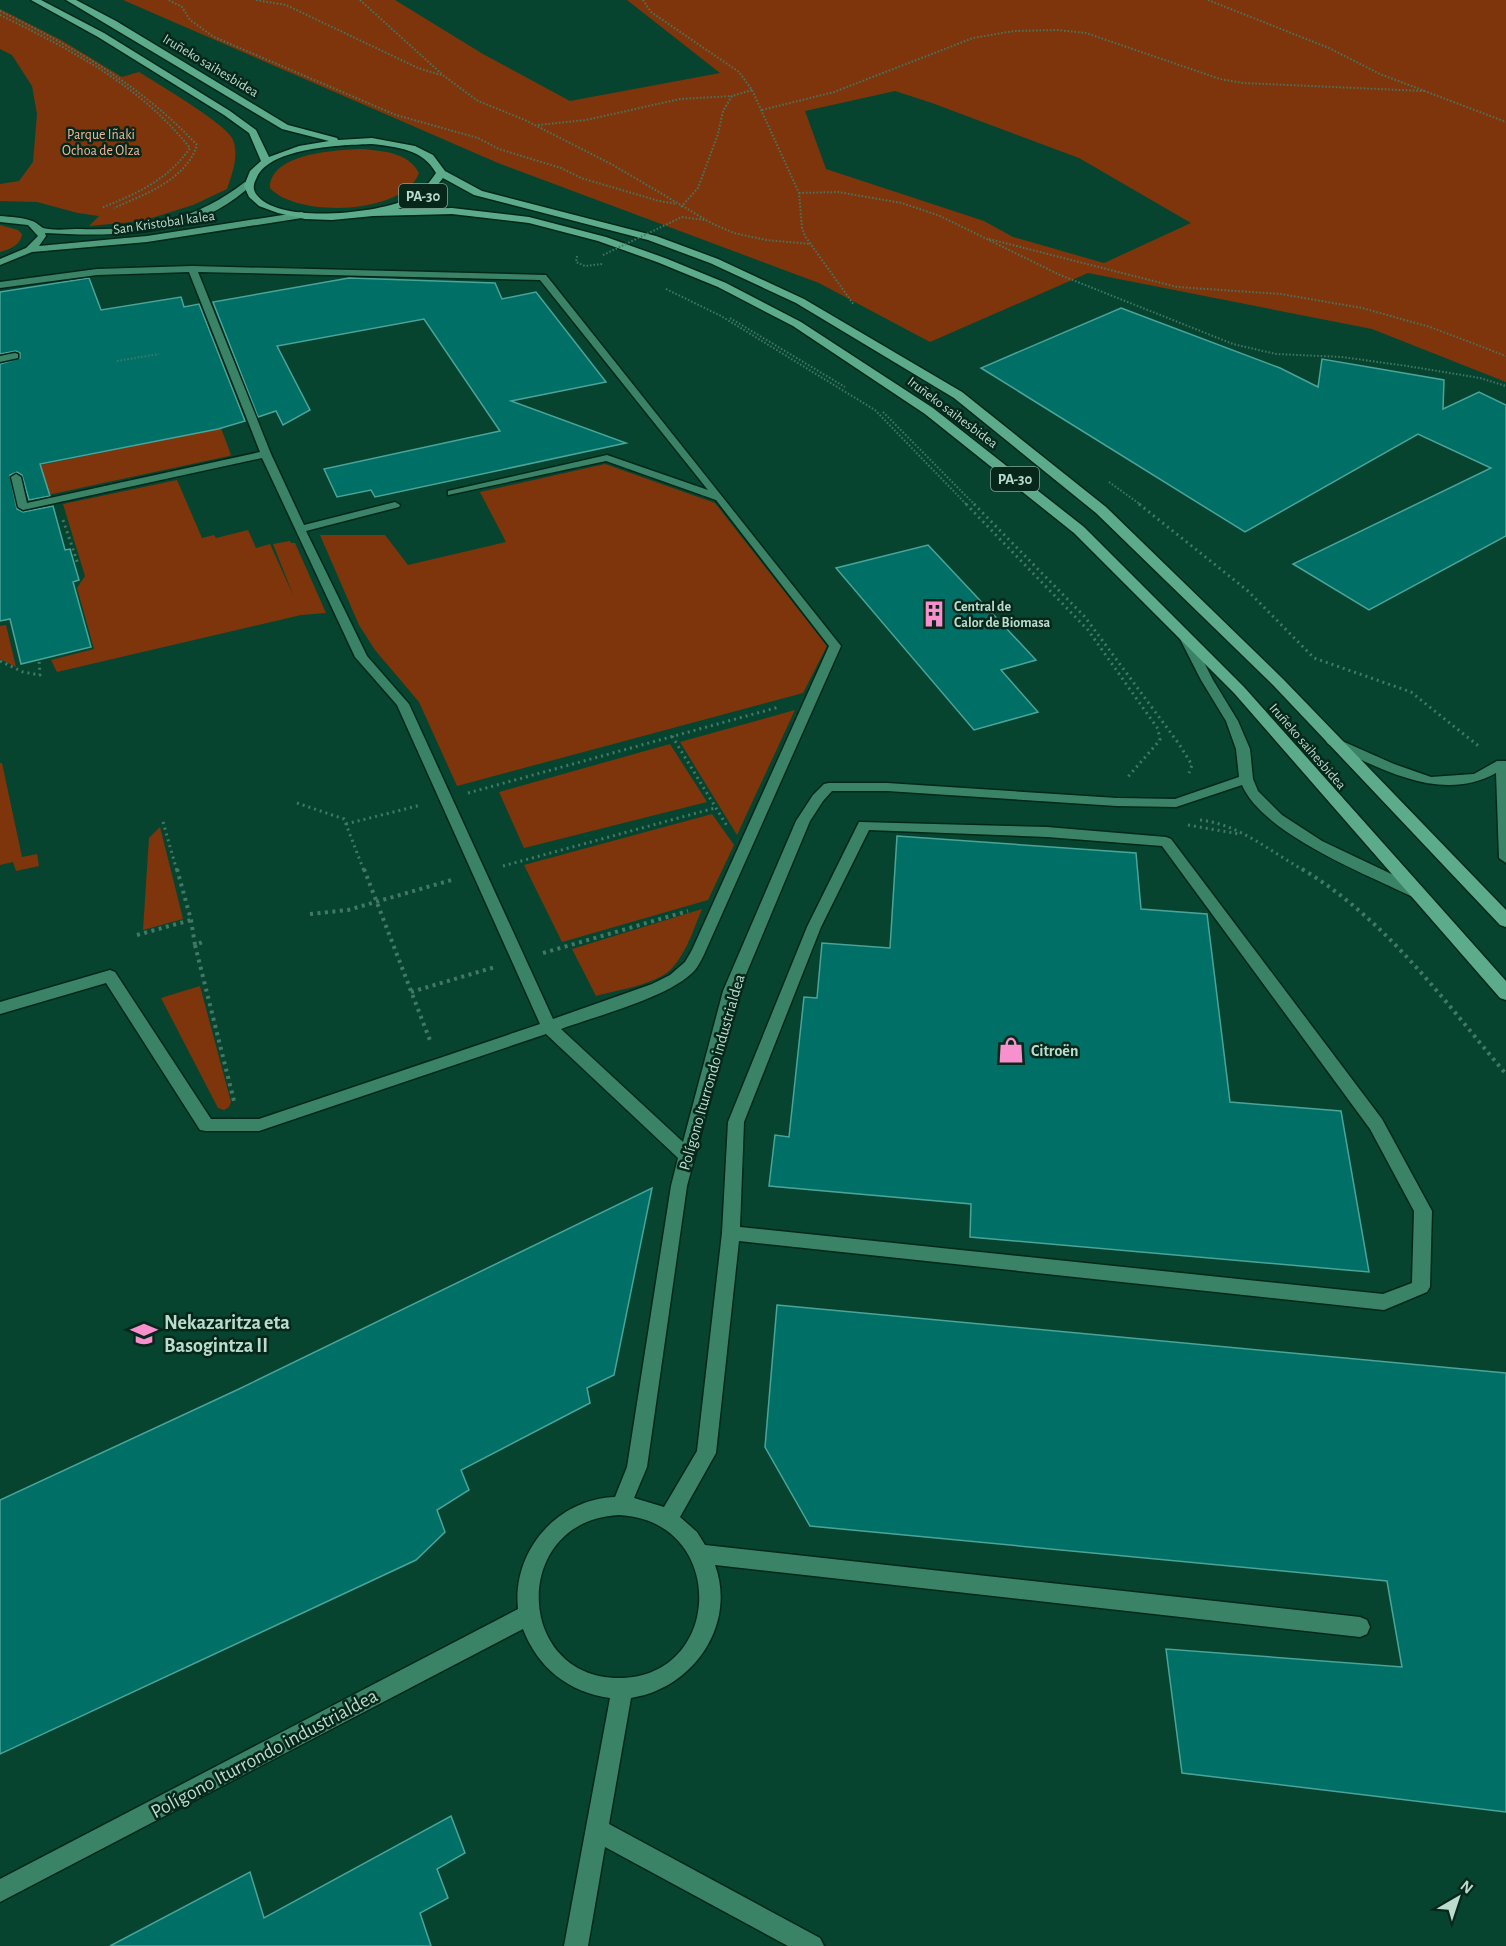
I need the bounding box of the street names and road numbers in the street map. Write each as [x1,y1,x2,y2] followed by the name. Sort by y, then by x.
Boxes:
[160,32,261,100] street label: Iruñeko saihesbidea
[399,184,447,208] road number: PA-30
[112,209,216,237] street label: San Kristobal kalea
[905,374,1001,451] street label: Iruñeko saihesbidea
[991,467,1039,491] road number: PA-30
[1266,701,1349,793] street label: Iruñeko saihesbidea
[676,973,748,1172] street label: Polígono Iturrondo industrialdea
[148,1686,381,1822] street label: Polígono Iturrondo industrialdea

